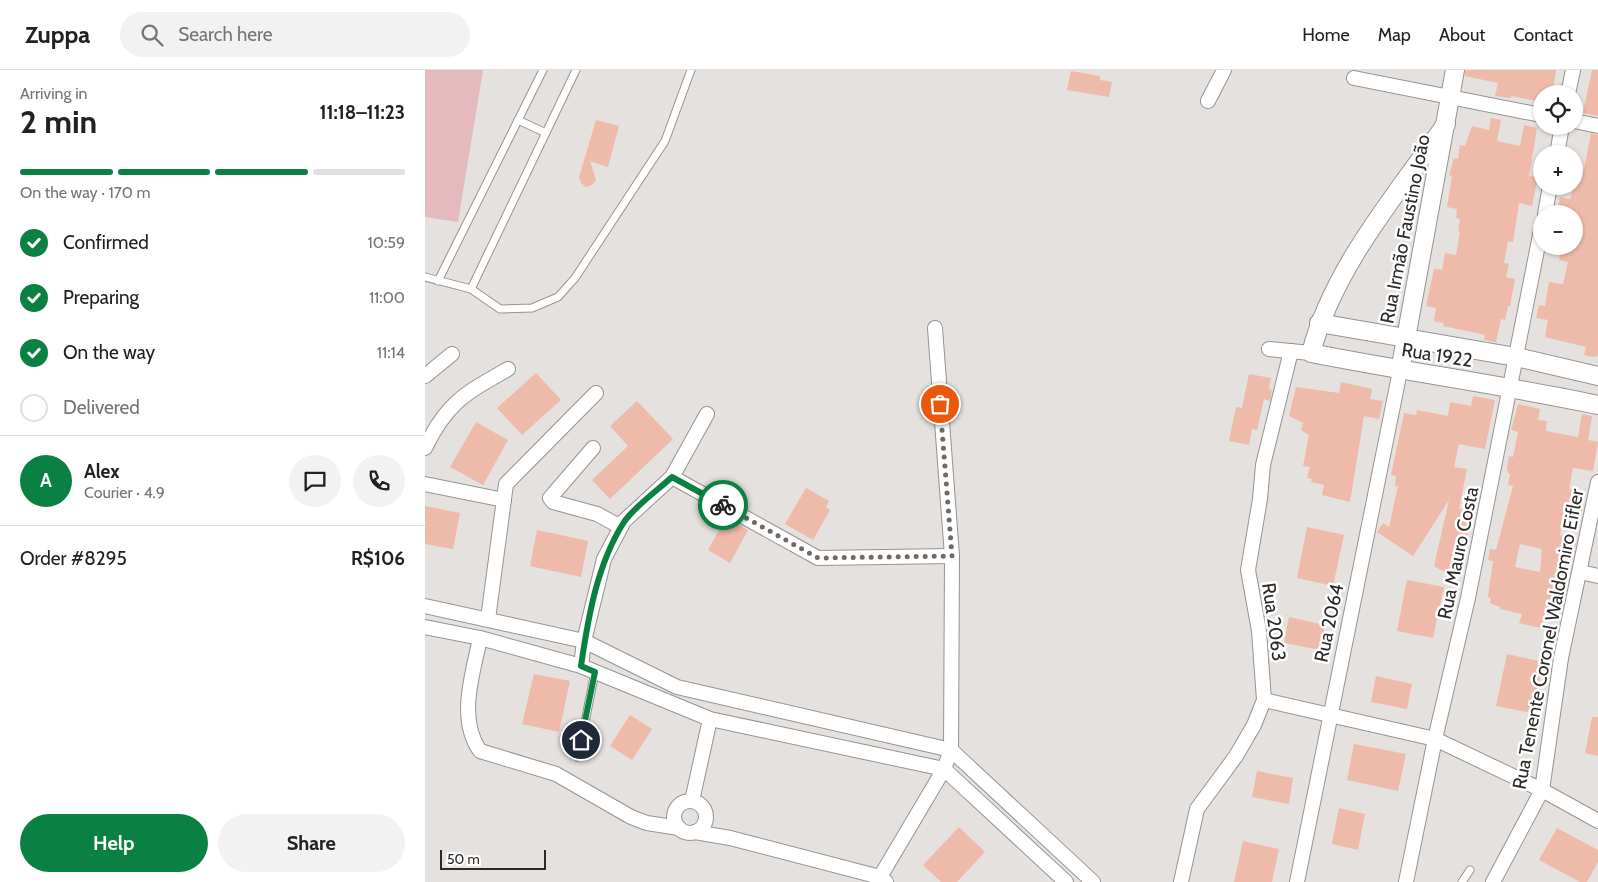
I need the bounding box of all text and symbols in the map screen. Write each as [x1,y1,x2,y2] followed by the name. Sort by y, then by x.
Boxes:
[120,12,470,57] search box
[25,20,90,49] text: Zuppa
[138,21,166,49] icon: search
[178,23,273,46] text: Search here
[1302,24,1350,46] text: Home
[1378,24,1411,46] text: Map
[1439,24,1485,46] text: About
[1513,24,1573,46] text: Contact
[20,84,87,103] text: Arriving in
[1533,85,1583,255] map controls
[1533,85,1583,135] button: locate
[319,101,405,124] text: 11:18–11:23
[20,102,97,141] text: 2 min
[1375,133,1435,325] street label: Rua Irmão Faustino João
[1533,145,1583,195] button: +
[20,183,151,202] text: On the way · 170 m
[1533,205,1583,255] button: −
[20,229,48,257] icon: check
[63,231,149,254] text: Confirmed
[368,233,405,252] text: 10:59
[20,284,48,312] icon: check
[63,286,139,309] text: Preparing
[369,288,405,307] text: 11:00
[1400,338,1474,372] street label: Rua 1922
[20,339,48,367] icon: check
[63,341,155,364] text: On the way
[377,343,405,362] text: 11:14
[919,383,961,425] pin
[926,390,954,418] icon: bag
[63,396,140,419] text: Delivered
[289,455,341,507] button: chat
[353,455,405,507] button: phone
[84,460,120,483] text: Alex
[40,469,52,492] text: A
[698,480,748,530] courier
[84,483,165,502] text: Courier · 4.9
[1433,485,1483,621] street label: Rua Mauro Costa
[1508,487,1588,791] street label: Rua Tenente Coronel Waldomiro Eifler
[709,491,737,519] icon: bike
[20,547,127,570] text: Order #8295
[351,547,405,570] text: R$106
[1257,581,1291,663] street label: Rua 2063
[1309,582,1349,664] street label: Rua 2064
[560,719,602,761] pin
[567,726,595,754] icon: home
[20,814,208,872] button: Help
[218,814,405,872] button: Share
[440,847,546,870] scale bar
[447,850,480,868] text: 50 m

